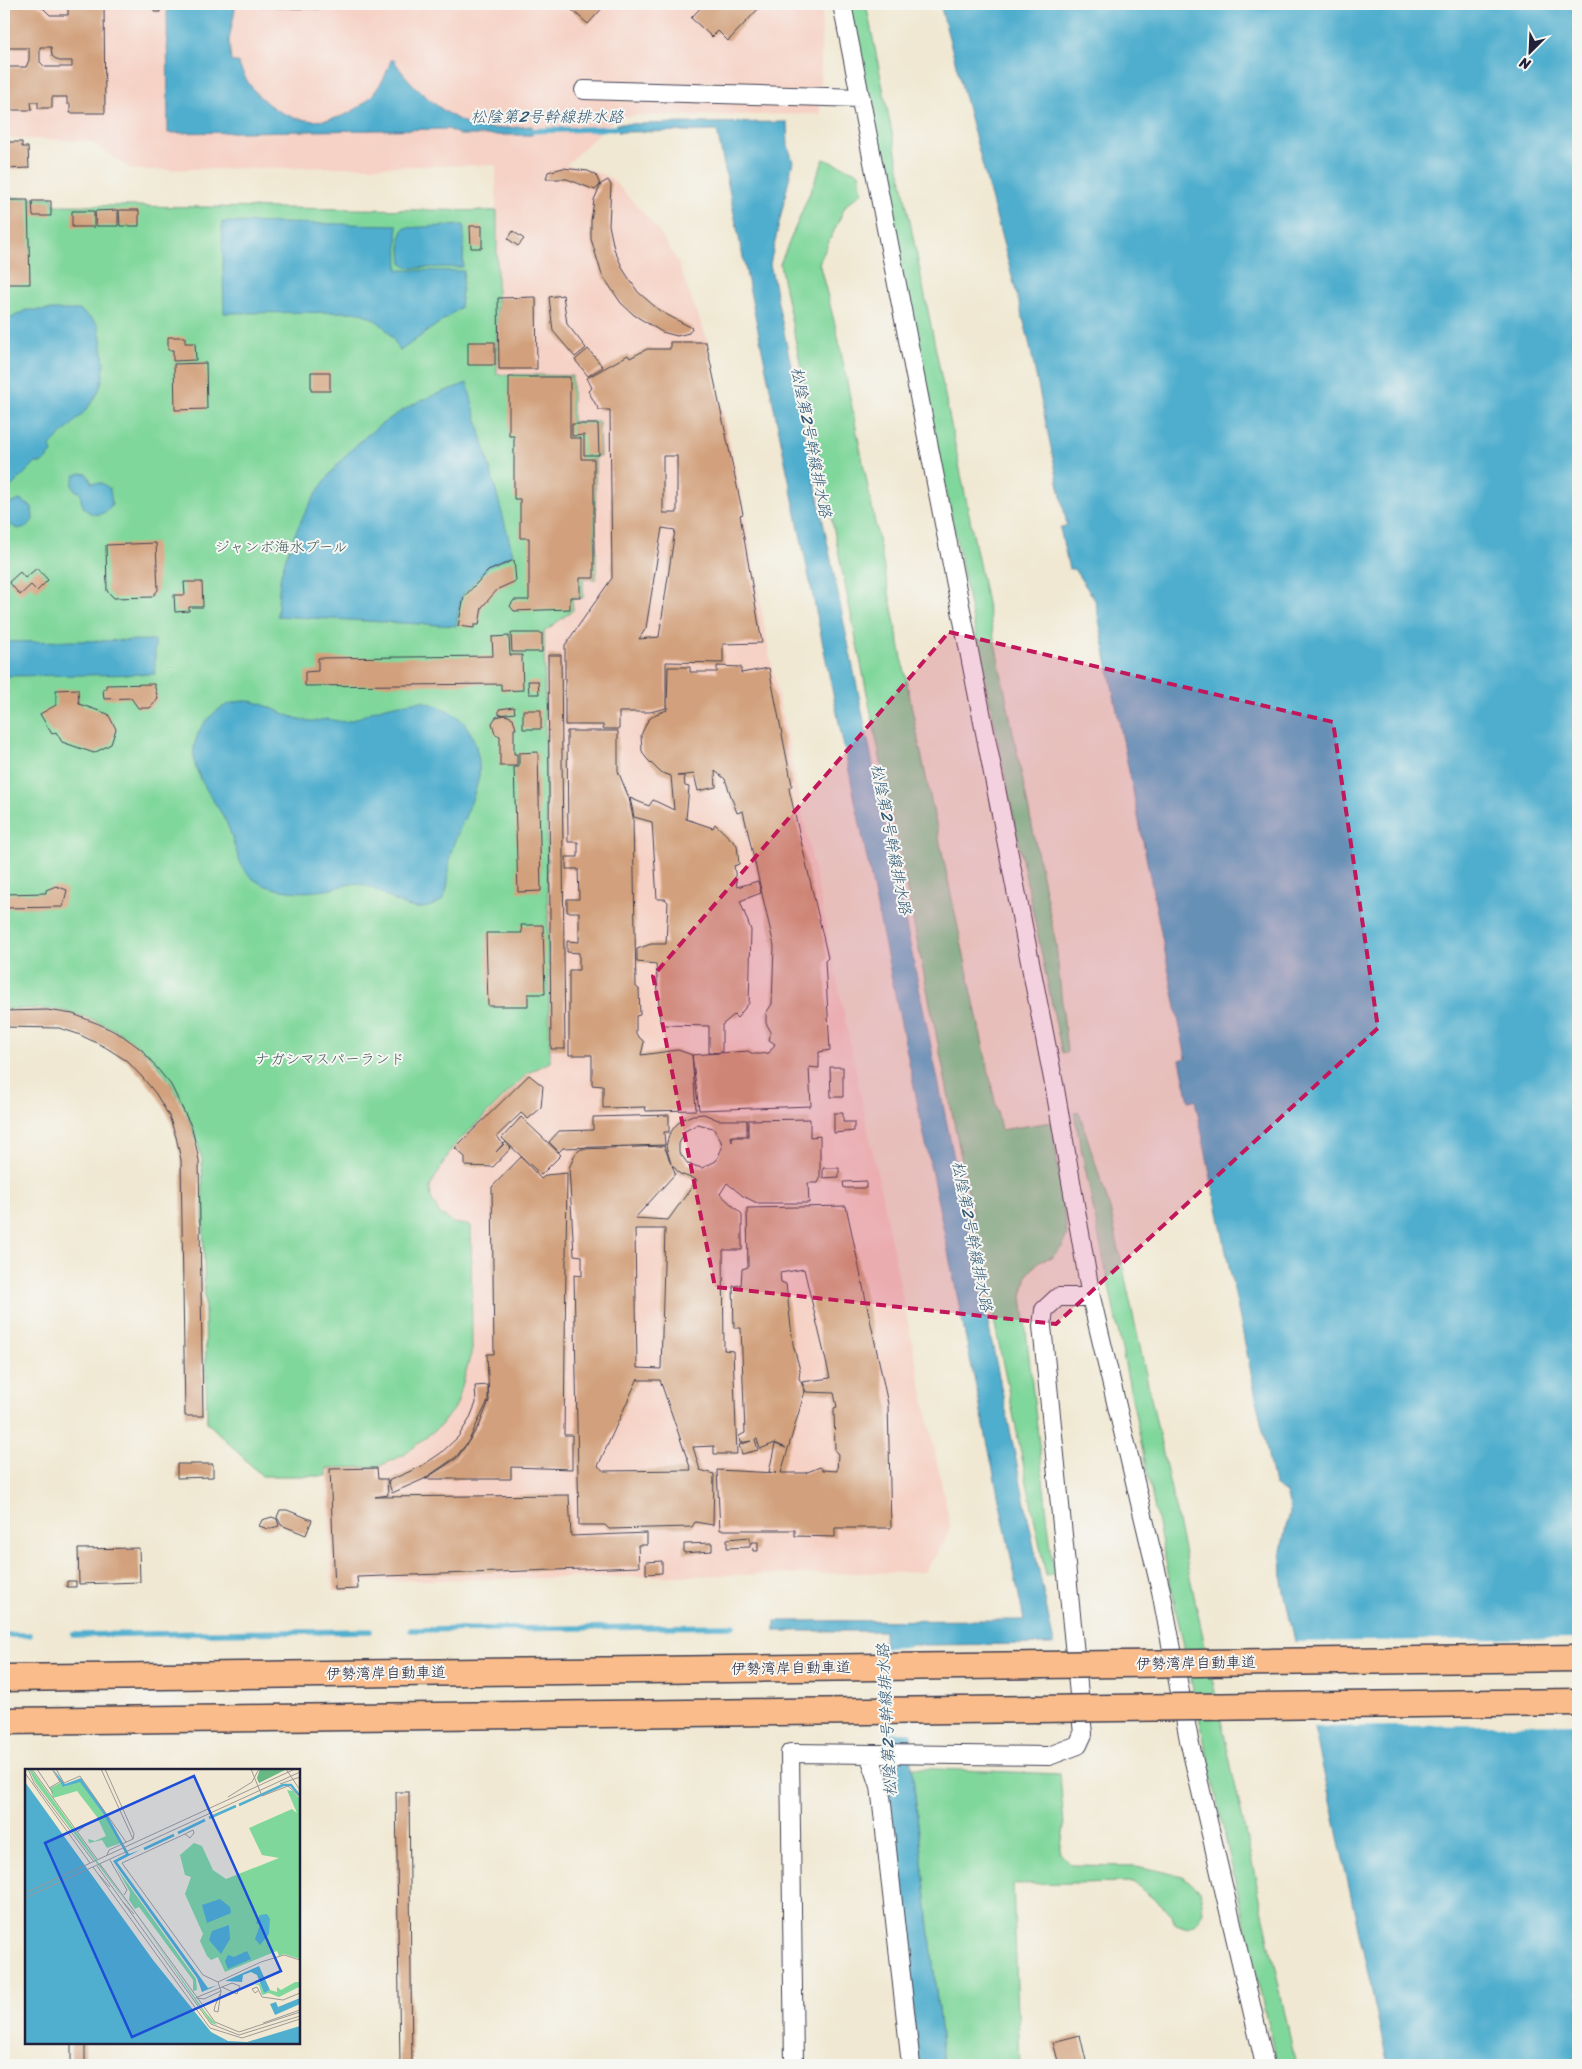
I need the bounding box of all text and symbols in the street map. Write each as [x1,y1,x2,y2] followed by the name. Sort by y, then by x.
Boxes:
[1504,28,1554,78] north arrow
[1515,50,1535,77] text: N
[470,102,625,131] water label: 松陰第2号幹線排水路
[783,364,841,521] water label: 松陰第2号幹線排水路
[214,534,348,560] park label: ジャンボ海水プール
[863,761,921,918] water label: 松陰第2号幹線排水路
[255,1046,405,1072] park label: ナガシマスパーランド
[944,1158,1002,1315] water label: 松陰第2号幹線排水路
[868,1642,905,1797] water label: 松陰第2号幹線排水路
[1136,1649,1256,1677] street label: 伊勢湾岸自動車道
[731,1654,851,1682] street label: 伊勢湾岸自動車道
[326,1659,446,1687] street label: 伊勢湾岸自動車道
[25,1769,300,2044] inset map

